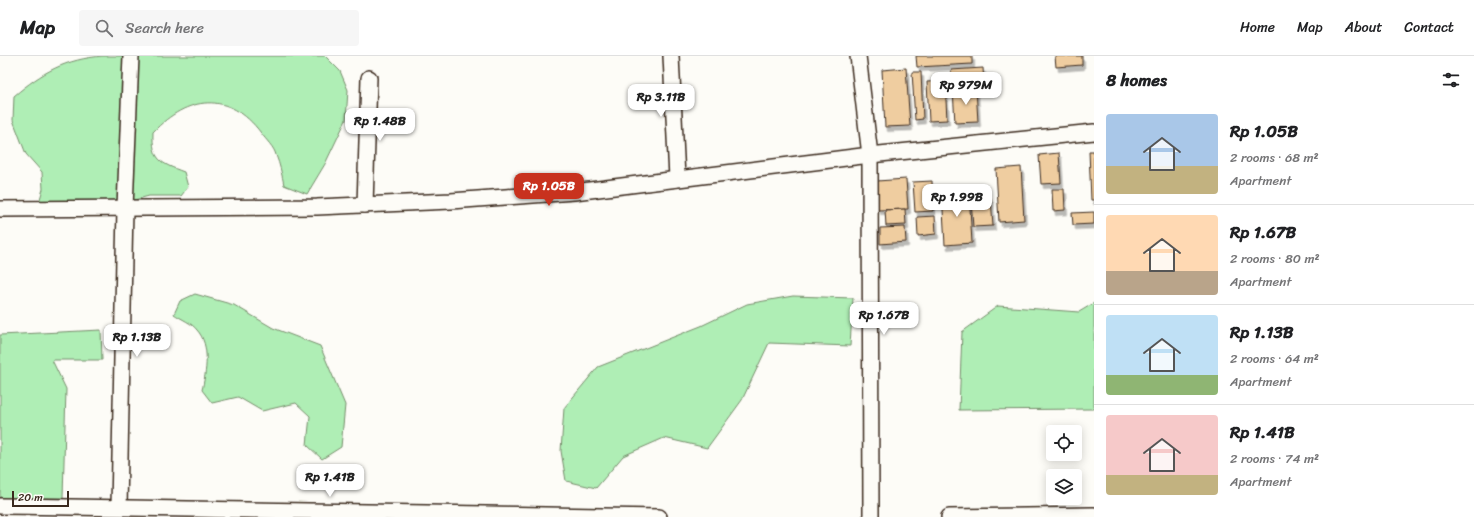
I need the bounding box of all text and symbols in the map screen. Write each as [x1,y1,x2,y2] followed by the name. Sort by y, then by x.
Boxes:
[79,10,359,46] search box
[20,11,55,44] text: Map
[125,15,204,41] text: Search here
[1240,15,1275,40] text: Home
[1297,15,1323,40] text: Map
[1345,15,1382,40] text: About
[1404,15,1454,40] text: Contact
[93,17,115,39] icon: search
[1106,65,1167,95] text: 8 homes
[1440,69,1462,91] icon: filters
[929,72,1003,106] pin: Rp 979M
[940,73,992,96] text: Rp 979M
[620,84,702,118] pin: Rp 3.11B
[637,85,685,108] text: Rp 3.11B
[339,108,421,142] pin: Rp 1.48B
[354,109,406,132] text: Rp 1.48B
[1230,116,1298,146] text: Rp 1.05B
[1138,130,1186,178] icon: home
[1230,146,1319,169] text: 2 rooms · 68 m²
[1230,169,1291,192] text: Apartment
[508,173,590,207] pin: Rp 1.05B
[523,174,575,197] text: Rp 1.05B
[916,184,998,218] pin: Rp 1.99B
[931,185,983,208] text: Rp 1.99B
[1230,217,1296,247] text: Rp 1.67B
[1138,231,1186,279] icon: home
[1230,247,1320,270] text: 2 rooms · 80 m²
[1230,270,1291,293] text: Apartment
[843,302,925,336] pin: Rp 1.67B
[859,303,909,326] text: Rp 1.67B
[1230,317,1294,347] text: Rp 1.13B
[96,324,178,358] pin: Rp 1.13B
[113,325,161,348] text: Rp 1.13B
[1138,331,1186,379] icon: home
[1230,347,1319,370] text: 2 rooms · 64 m²
[1230,370,1291,393] text: Apartment
[1230,417,1295,447] text: Rp 1.41B
[1046,425,1082,505] map controls
[1046,425,1082,461] button: locate
[1138,431,1186,479] icon: home
[1230,447,1319,470] text: 2 rooms · 74 m²
[289,464,371,498] pin: Rp 1.41B
[305,465,355,488] text: Rp 1.41B
[1046,469,1082,505] button: layers
[1230,470,1291,493] text: Apartment
[18,488,43,507] text: 20 m
[12,489,69,508] scale bar

